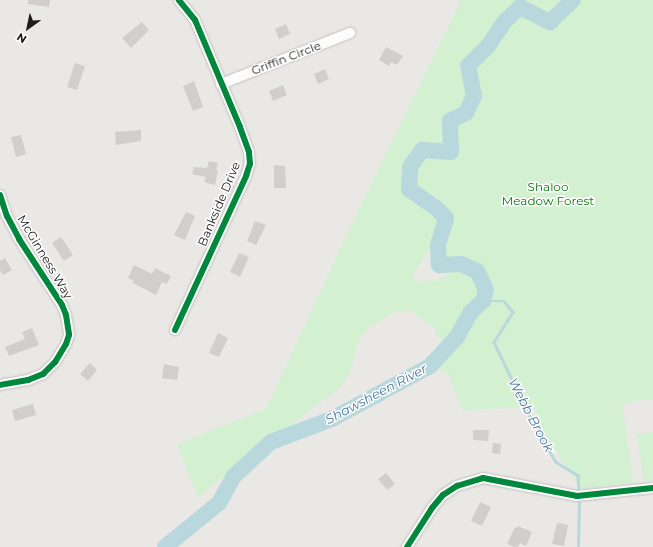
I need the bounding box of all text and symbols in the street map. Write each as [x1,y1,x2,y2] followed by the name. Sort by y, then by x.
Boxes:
[8,8,48,48] north arrow
[14,30,29,46] text: N
[249,38,323,78] street label: Griffin Circle
[195,160,243,248] street label: Bankside Drive
[502,180,594,208] park label: Shaloo Meadow Forest
[14,213,76,301] street label: McGinness Way
[323,361,429,427] water label: Shawsheen River
[505,375,557,455] water label: Webb Brook

